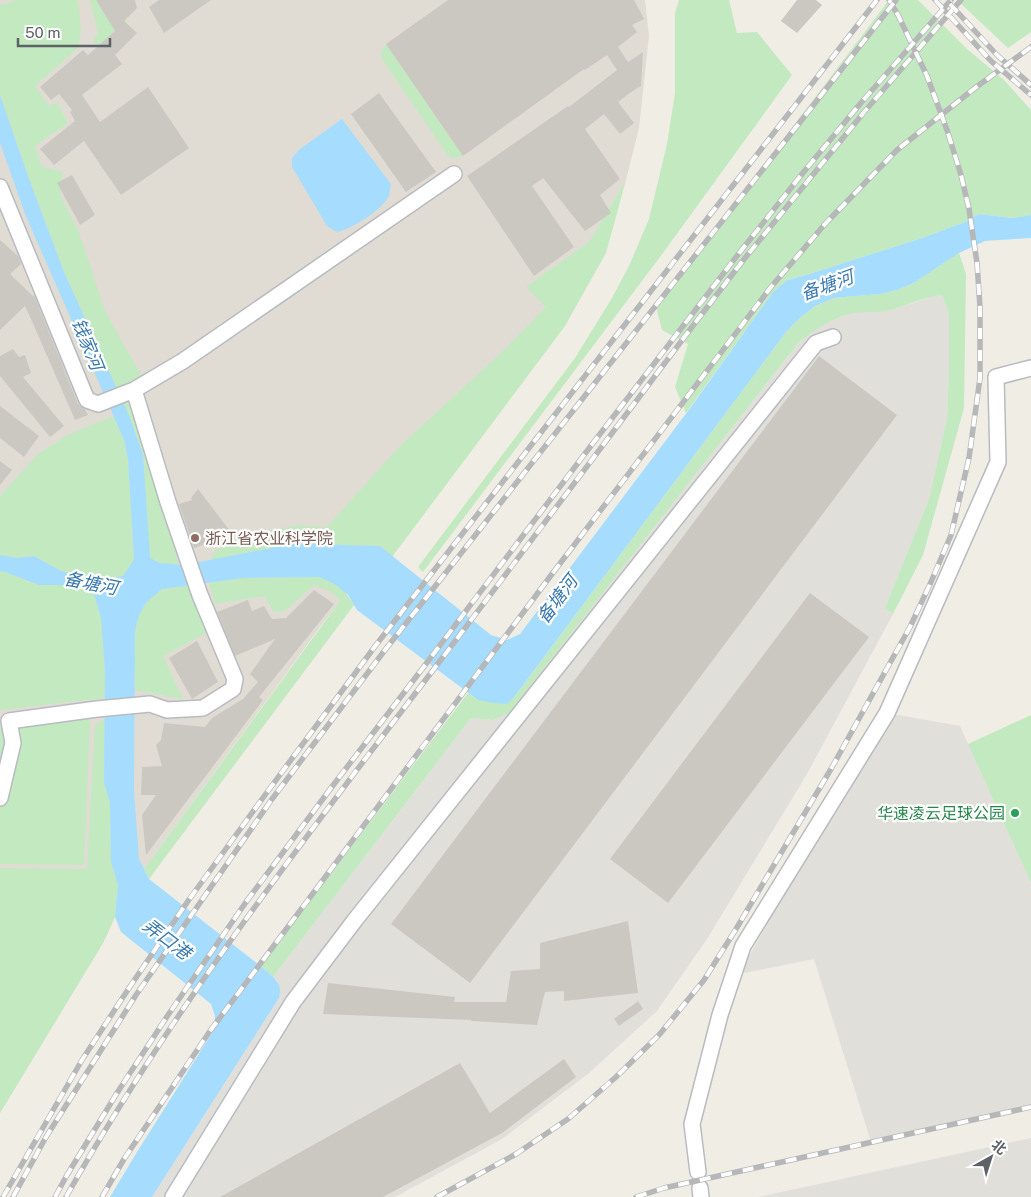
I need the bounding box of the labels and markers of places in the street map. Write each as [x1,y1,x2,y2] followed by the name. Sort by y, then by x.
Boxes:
[205,529,333,548] place label: 浙江省农业科学院
[189,532,201,544] marker: 浙江省农业科学院
[877,804,1005,823] place label: 华速凌云足球公园
[1009,807,1021,819] marker: 华速凌云足球公园

